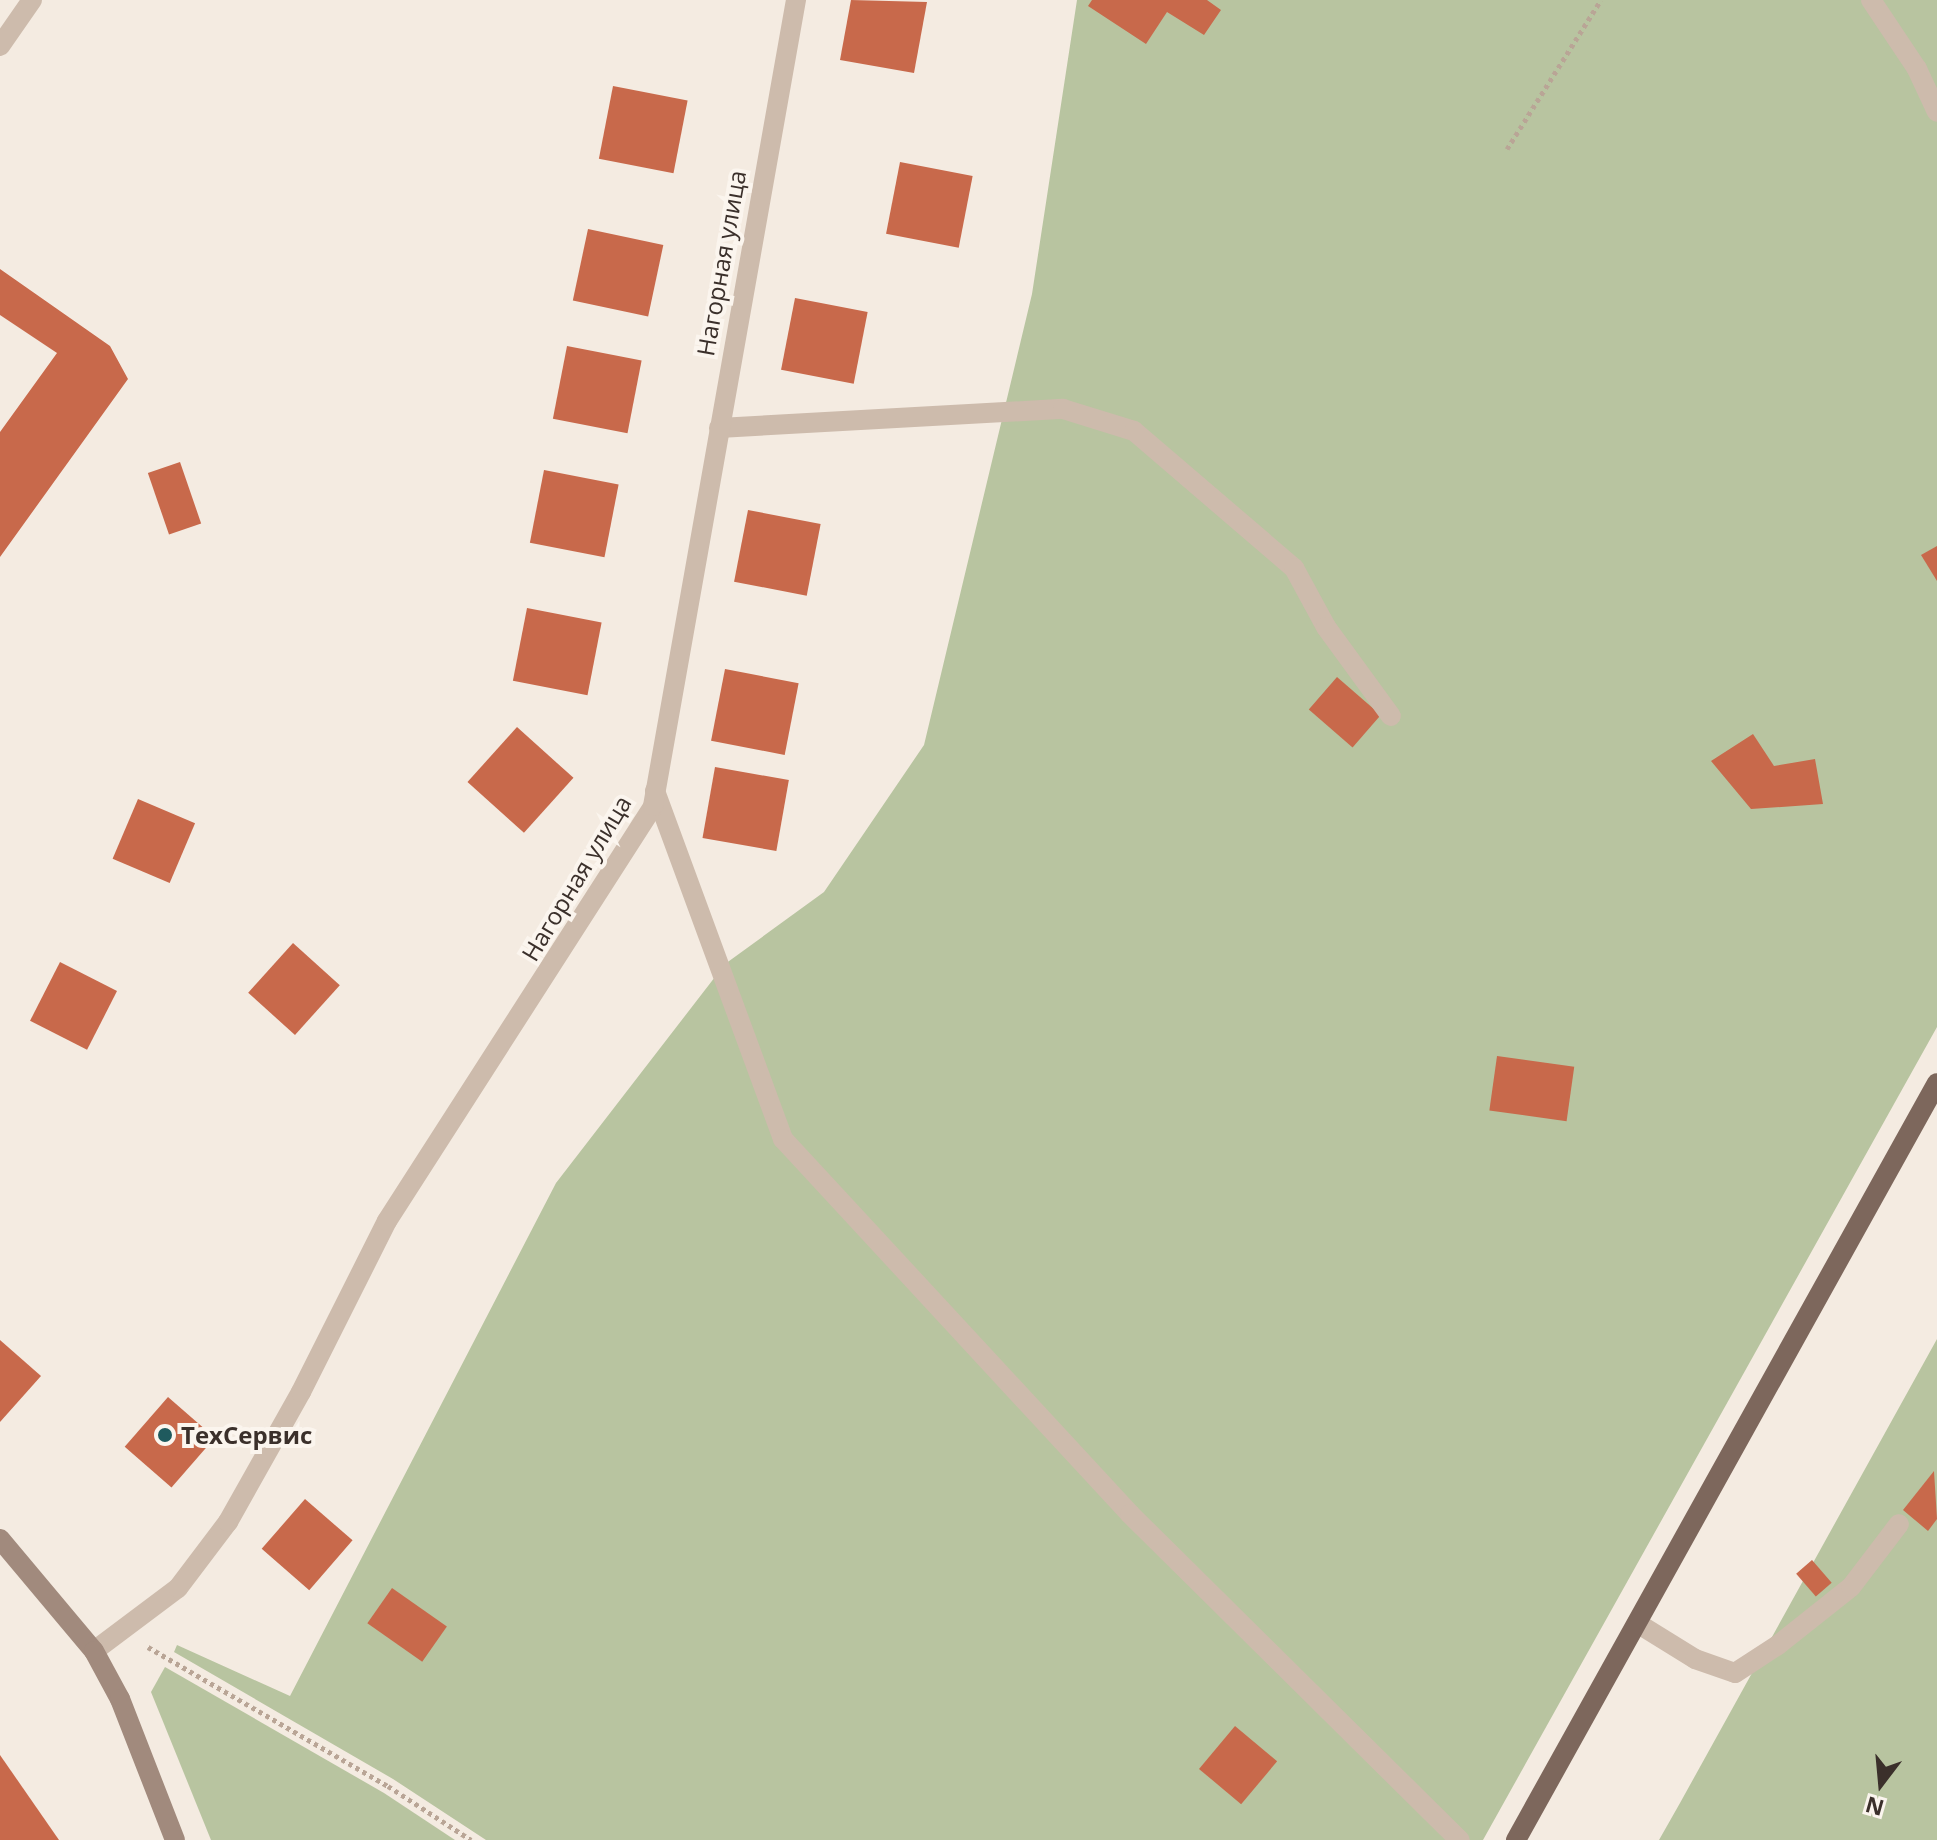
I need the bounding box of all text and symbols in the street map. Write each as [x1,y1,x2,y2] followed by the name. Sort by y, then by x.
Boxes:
[691,168,751,358] street label: Нагорная улица
[515,790,637,966] street label: Нагорная улица
[181,1421,312,1449] place label: ТехСервис
[156,1426,174,1444] marker: ТехСервис
[1841,1744,1921,1824] north arrow
[1862,1790,1887,1824] text: N

